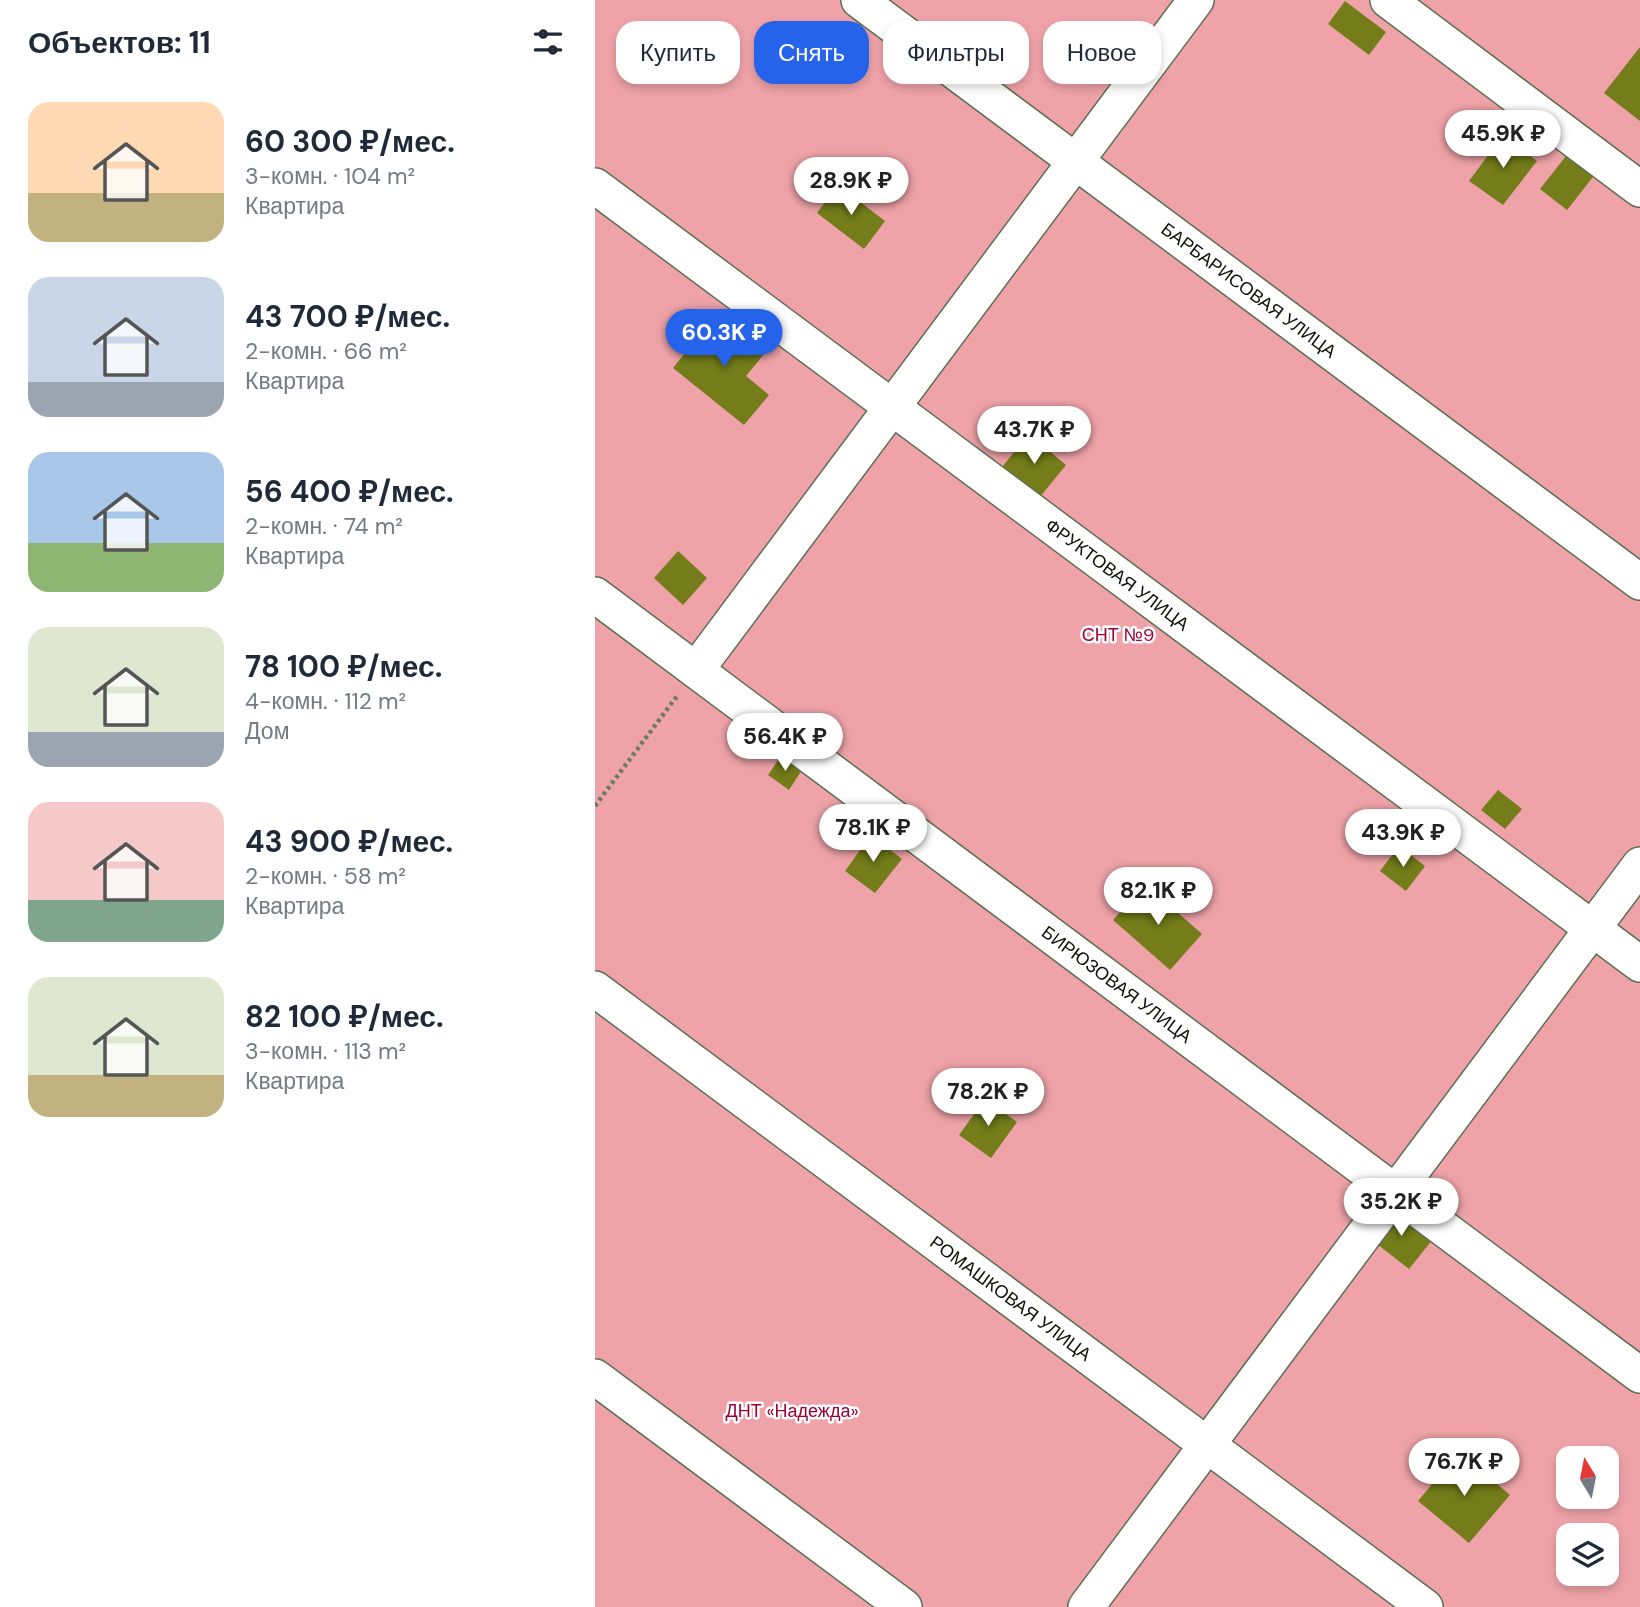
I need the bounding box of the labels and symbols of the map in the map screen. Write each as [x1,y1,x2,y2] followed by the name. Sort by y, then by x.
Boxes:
[1438,110,1568,170] pin: 45.9K ₽
[786,158,916,217] pin: 28.9K ₽
[1156,217,1341,364] street label: БАРБАРИСОВАЯ УЛИЦА
[659,310,789,369] pin: 60.3K ₽
[969,406,1099,466] pin: 43.7K ₽
[1040,513,1194,636] street label: ФРУКТОВАЯ УЛИЦА
[1082,623,1154,647] park label: СНТ №9
[720,714,850,773] pin: 56.4K ₽
[808,804,938,864] pin: 78.1K ₽
[1338,810,1468,869] pin: 43.9K ₽
[1093,867,1223,927] pin: 82.1K ₽
[1037,920,1197,1048] street label: БИРЮЗОВАЯ УЛИЦА
[923,1068,1053,1128] pin: 78.2K ₽
[1336,1178,1466,1238] pin: 35.2K ₽
[925,1230,1096,1366] street label: РОМАШКОВАЯ УЛИЦА
[725,1399,859,1423] park label: ДНТ «Надежда»
[1399,1438,1529,1498] pin: 76.7K ₽
[1556,1446,1619,1508] north arrow

